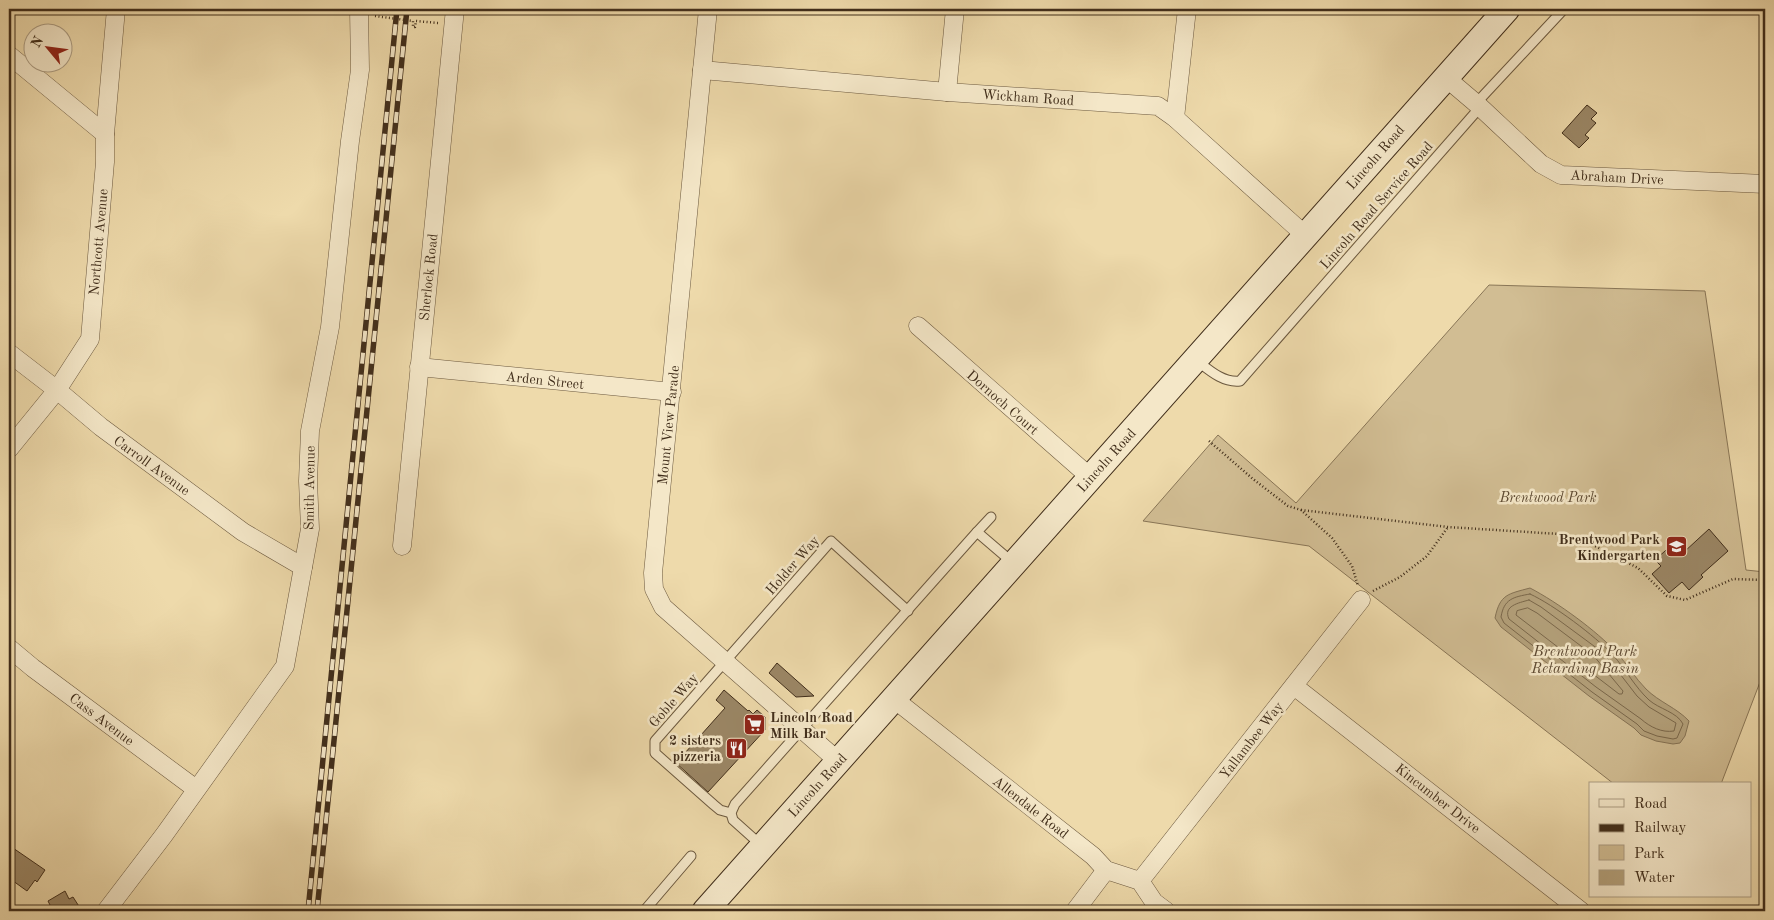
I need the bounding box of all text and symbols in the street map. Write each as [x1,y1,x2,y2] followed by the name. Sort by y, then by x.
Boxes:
[22,22,72,72] north arrow
[29,34,46,50] text: N
[981,88,1074,108] street label: Wickham Road
[1344,123,1407,193] street label: Lincoln Road
[1318,139,1436,272] street label: Lincoln Road Service Road
[1570,169,1664,187] street label: Abraham Drive
[87,188,111,296] street label: Northcott Avenue
[417,233,441,321] street label: Sherlock Road
[656,365,682,485] street label: Mount View Parade
[964,368,1041,438] street label: Dornoch Court
[505,370,585,392] street label: Arden Street
[1075,426,1139,495] street label: Lincoln Road
[111,433,192,498] street label: Carroll Avenue
[302,446,318,530] street label: Smith Avenue
[1498,491,1597,505] park label: Brentwood Park
[763,533,822,598] street label: Holder Way
[1559,533,1660,563] place label: Brentwood Park Kindergarten
[1664,535,1688,559] school or university icon: Brentwood Park Kindergarten
[1530,645,1639,677] water label: Brentwood Park Retarding Basin
[647,671,701,730] street label: Goble Way
[67,691,136,749] street label: Cass Avenue
[1217,699,1287,782] street label: Yallambee Way
[770,711,853,741] place label: Lincoln Road Milk Bar
[742,713,766,737] supermarket icon: Lincoln Road Milk Bar
[669,734,721,764] place label: 2 sisters pizzeria
[725,736,749,760] restaurant icon: 2 sisters pizzeria
[786,751,850,820] street label: Lincoln Road
[1392,761,1482,836] street label: Kincumber Drive
[990,774,1071,842] street label: Allendale Road
[1589,782,1752,898] legend
[1634,797,1668,812] text: Road
[1634,821,1687,836] text: Railway
[1634,847,1665,862] text: Park
[1634,871,1675,886] text: Water

